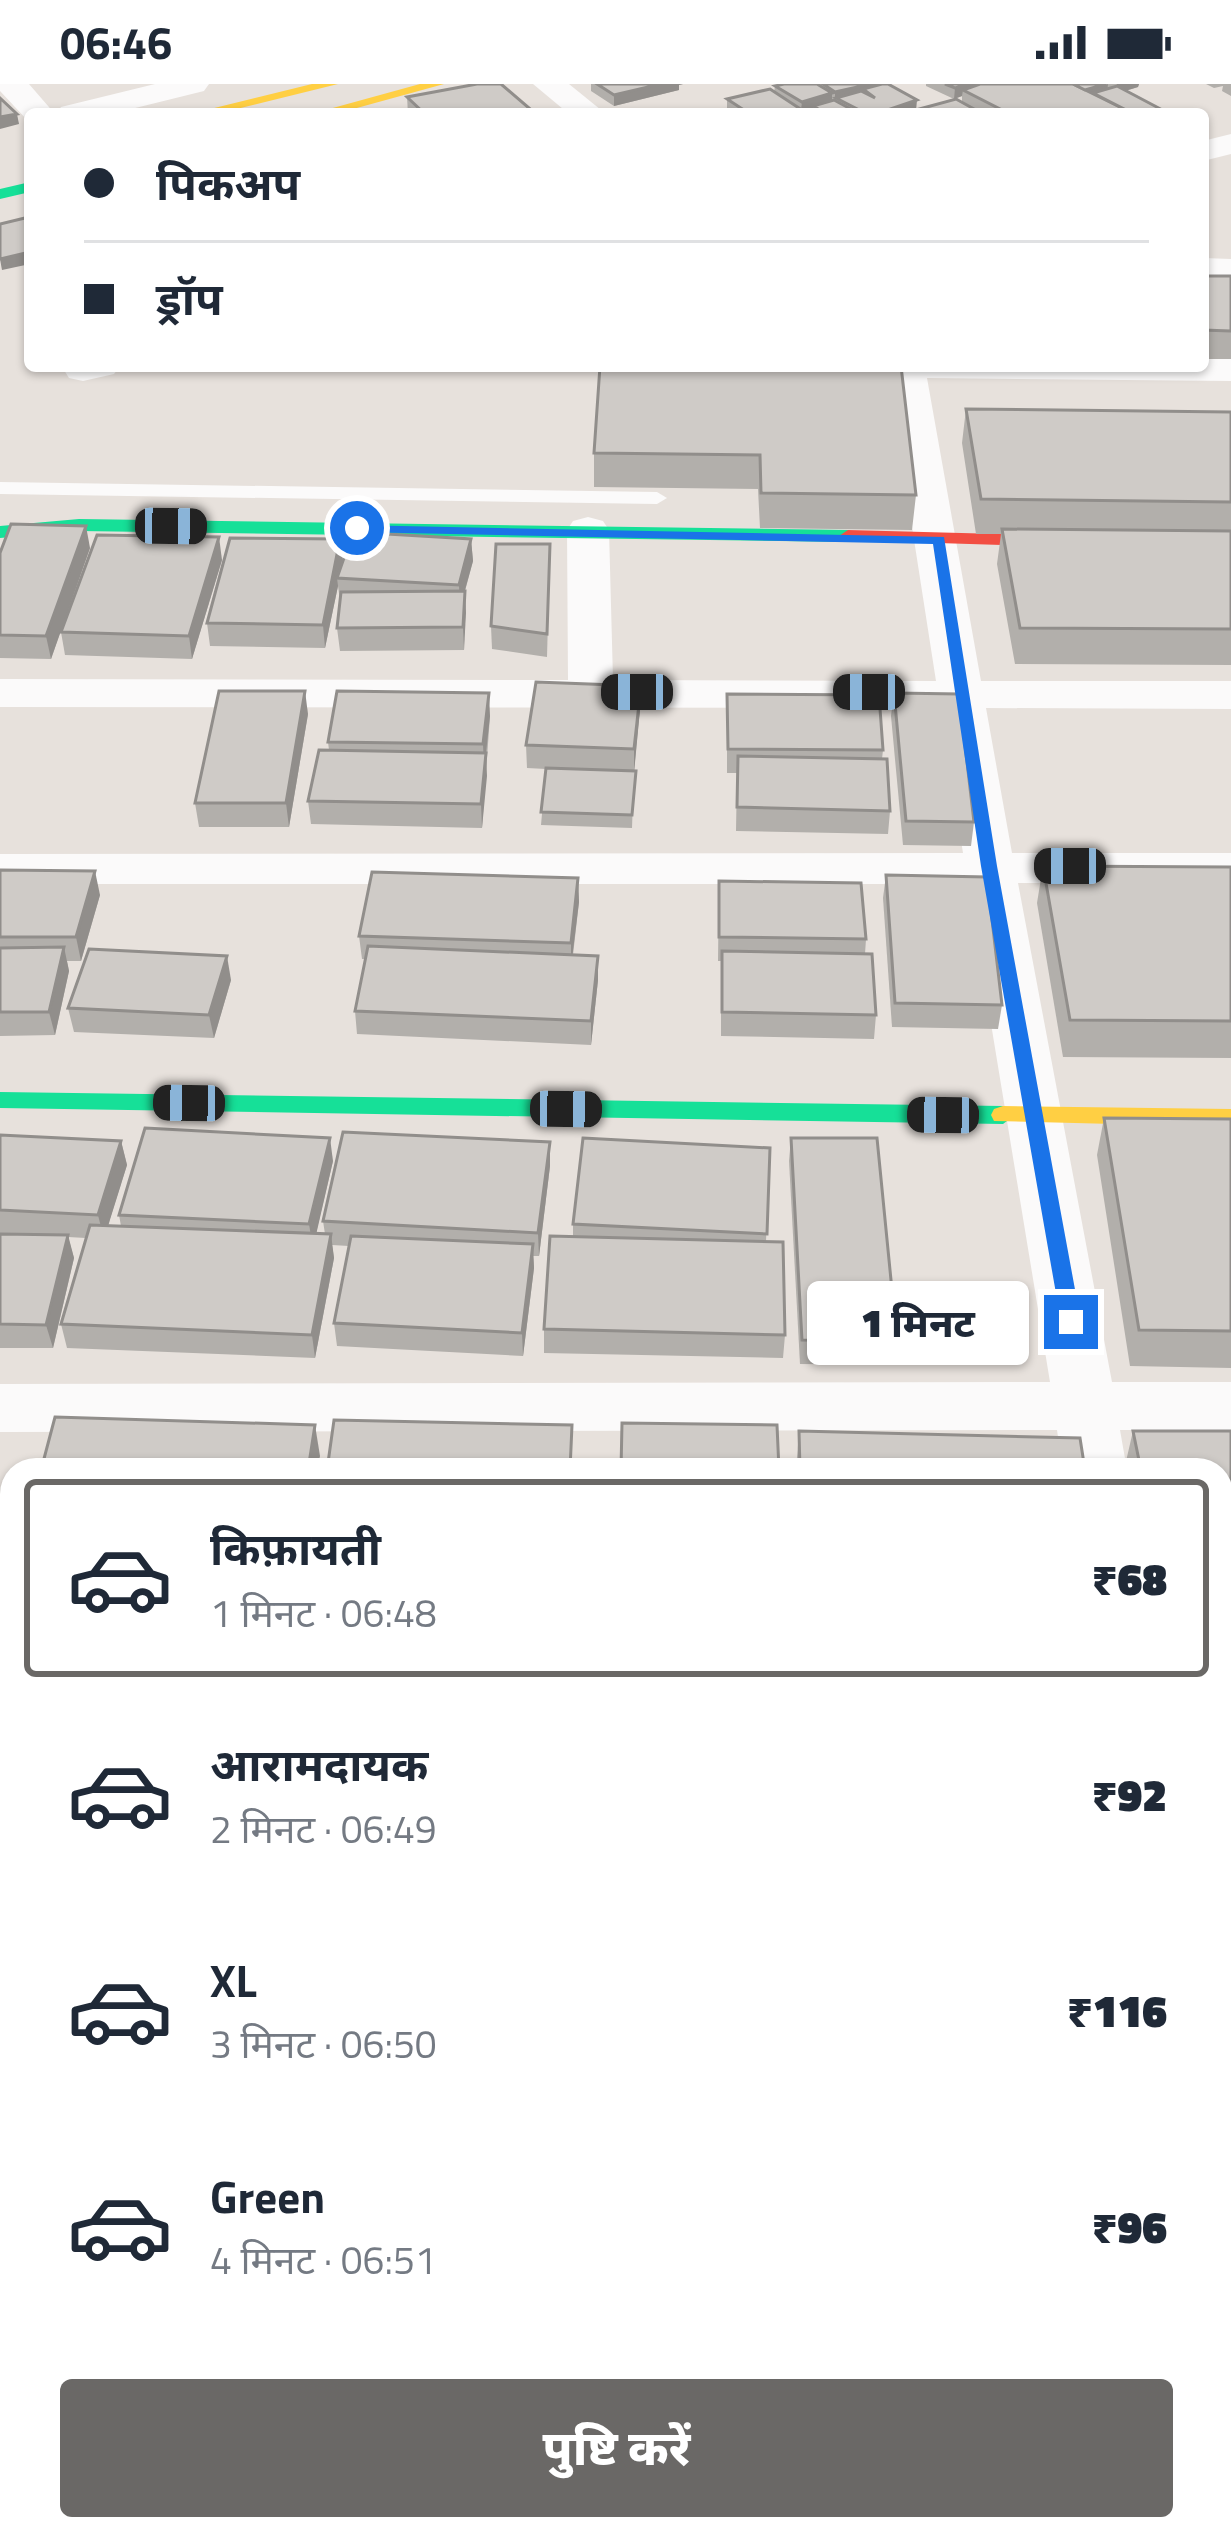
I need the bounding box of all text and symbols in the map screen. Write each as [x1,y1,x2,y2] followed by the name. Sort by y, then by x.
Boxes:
[60,8,172,76] text: 06:46
[156,149,300,217] text: पिकअप
[156,264,223,332] text: ड्रॉप
[330,501,384,555] route start
[135,507,207,545] car
[601,674,673,710] car
[833,674,905,710] car
[1034,848,1106,884] car
[153,1084,225,1122] car
[530,1090,602,1128] car
[907,1096,979,1134] car
[807,1280,1029,1364] callout: 1 मिनट
[861,1293,975,1352] text: 1 मिनट
[1044,1295,1098,1349] route end
[210,1514,381,1582] text: किफ़ायती
[66,1524,174,1632] icon: car
[1091,1544,1167,1612] text: ₹68
[210,1583,437,1642] text: 1 मिनट · 06:48
[210,1730,428,1798] text: आरामदायक
[66,1740,174,1848] icon: car
[1091,1760,1167,1828] text: ₹92
[210,1799,437,1858] text: 2 मिनट · 06:49
[210,1946,257,2014] text: XL
[66,1956,174,2064] icon: car
[1067,1976,1167,2044] text: ₹116
[210,2014,437,2073] text: 3 मिनट · 06:50
[210,2162,325,2230] text: Green
[66,2172,174,2280] icon: car
[1091,2192,1167,2260] text: ₹96
[210,2230,437,2289] text: 4 मिनट · 06:51
[60,2379,1173,2517] button: पुष्टि करें

